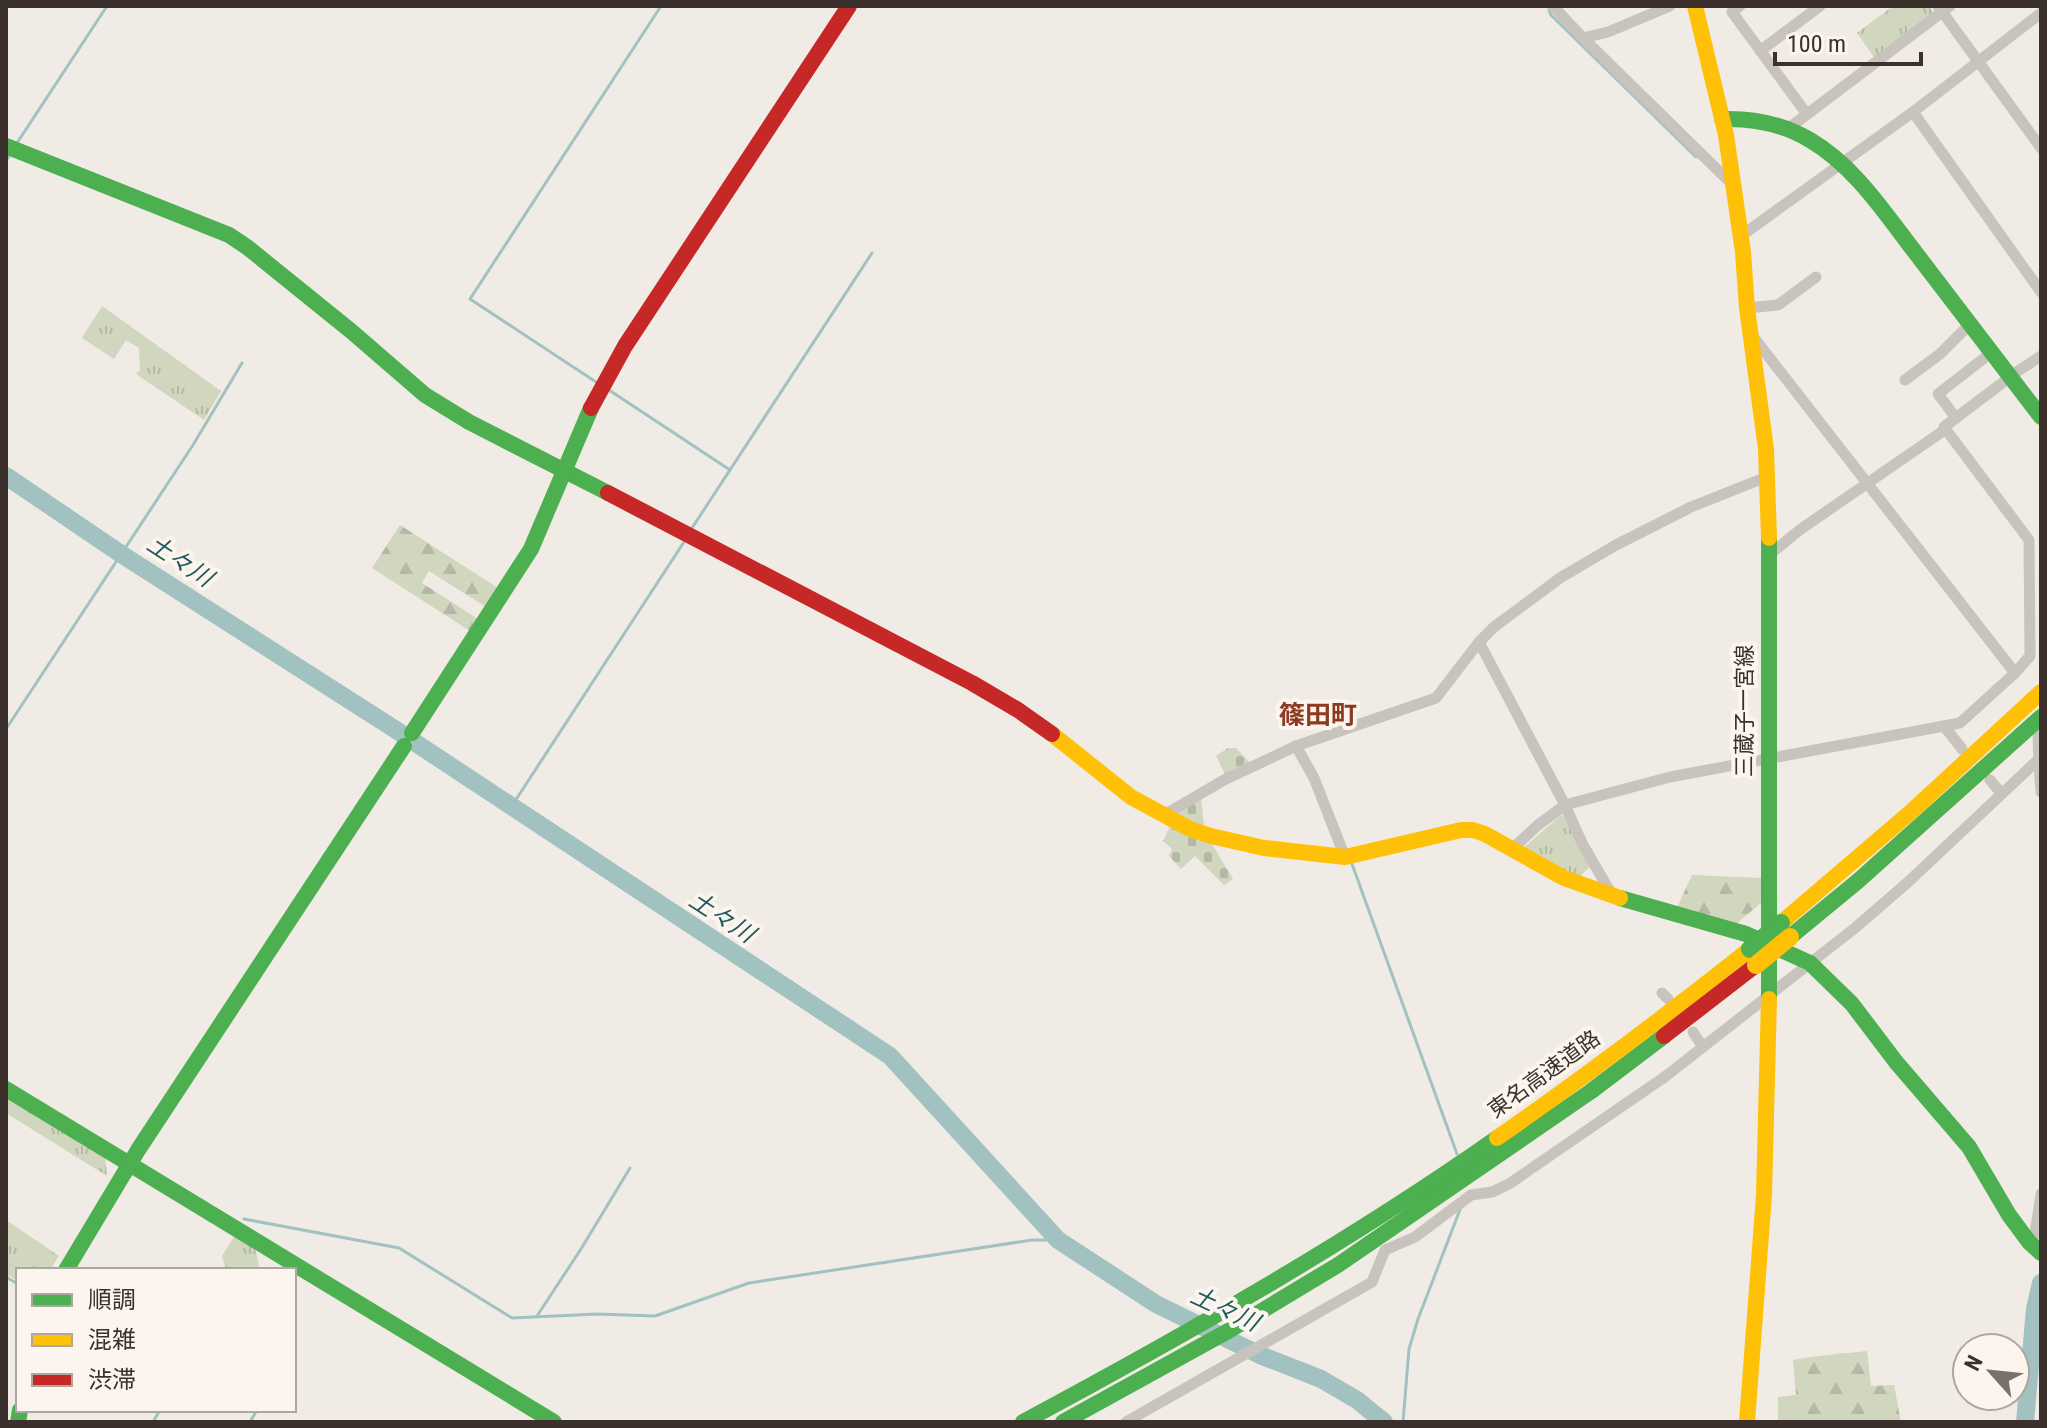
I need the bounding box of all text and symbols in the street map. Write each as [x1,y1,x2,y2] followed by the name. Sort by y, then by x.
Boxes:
[1775,16,1921,66] scale bar
[1787,30,1846,58] text: 100 m
[142,530,220,594] water label: 土々川
[1732,645,1757,777] street label: 三蔵子一宮線
[1279,700,1357,730] district label: 篠田町
[684,886,762,950] water label: 土々川
[1483,1025,1605,1123] street label: 東名高速道路
[16,1268,296,1412] legend
[1186,1281,1266,1338] water label: 土々川
[88,1286,136,1314] text: 順調
[88,1326,136,1354] text: 混雑
[1951,1332,2031,1412] north arrow
[1959,1351,1988,1375] text: N
[88,1366,136,1394] text: 渋滞

